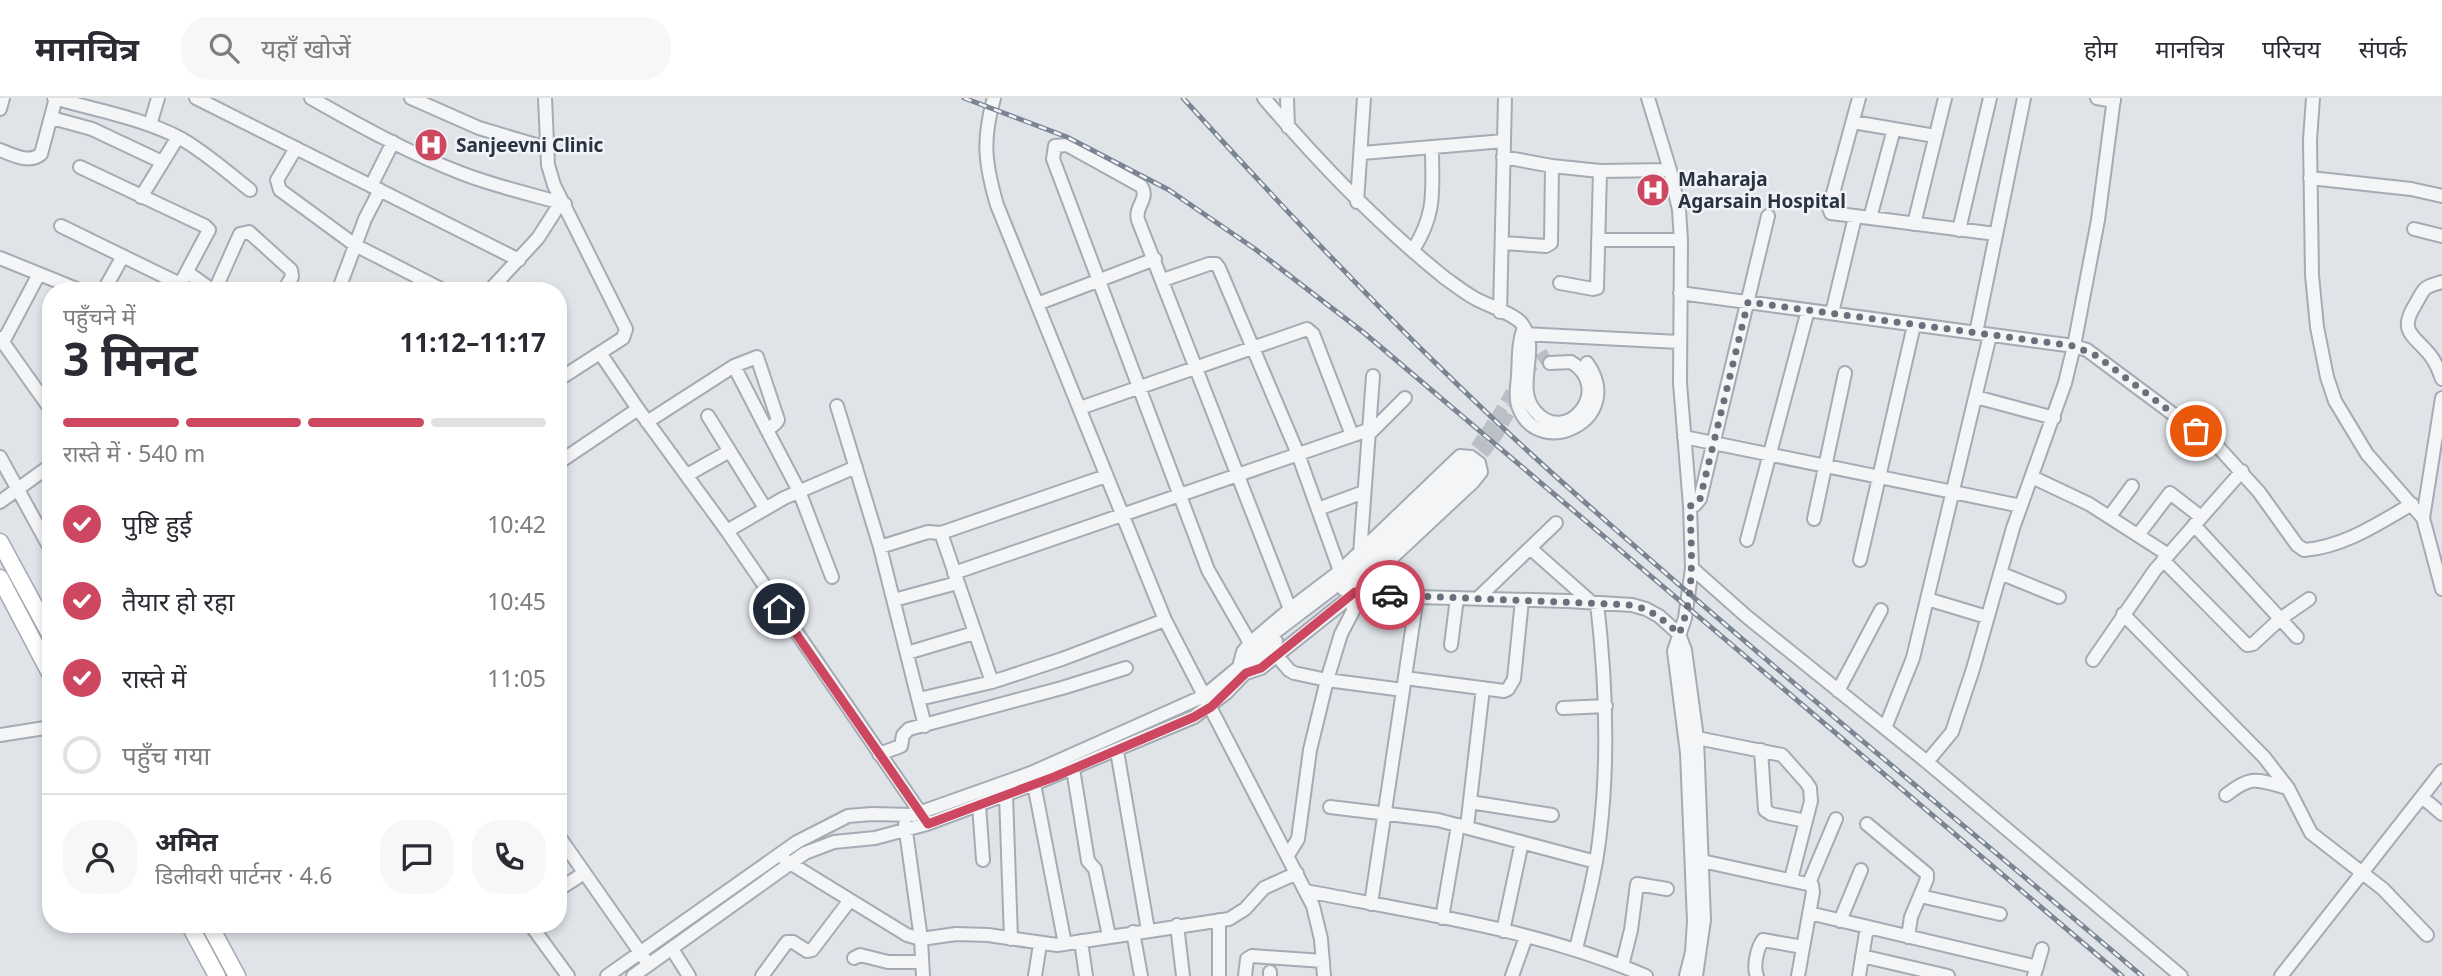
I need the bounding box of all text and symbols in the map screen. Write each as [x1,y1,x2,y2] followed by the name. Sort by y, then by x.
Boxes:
[181,17,671,80] search box
[35,26,139,71] text: मानचित्र
[205,29,243,67] icon: search
[261,30,351,66] text: यहाँ खोजें
[2084,32,2117,65] text: होम
[2155,32,2224,65] text: मानचित्र
[2262,32,2321,65] text: परिचय
[2359,32,2407,65] text: संपर्क
[412,126,450,164] hospital icon: Sanjeevni Clinic
[456,132,604,158] place label: Sanjeevni Clinic
[1678,166,1846,214] place label: Maharaja Agarsain Hospital
[1634,171,1672,209] hospital icon: Maharaja Agarsain Hospital
[63,300,135,332] text: पहुँचने में
[399,324,546,360] text: 11:12–11:17
[63,327,198,389] text: 3 मिनट
[2166,401,2226,461] pin
[2177,412,2215,450] icon: bag
[63,437,205,469] text: रास्ते में · 540 m
[63,505,101,543] icon: check
[122,506,192,542] text: पुष्टि हुई
[487,508,546,540] text: 10:42
[1355,560,1425,630] courier
[1371,576,1409,614] icon: car
[749,579,809,639] pin
[63,582,101,620] icon: check
[122,583,235,619] text: तैयार हो रहा
[487,585,546,617] text: 10:45
[760,590,798,628] icon: home
[63,659,101,697] icon: check
[122,660,187,696] text: रास्ते में
[487,662,546,694] text: 11:05
[122,737,210,773] text: पहुँच गया
[63,820,137,894] button: person
[380,820,454,894] button: chat
[472,820,546,894] button: phone
[155,823,218,859] text: अमित
[155,859,332,891] text: डिलीवरी पार्टनर · 4.6

